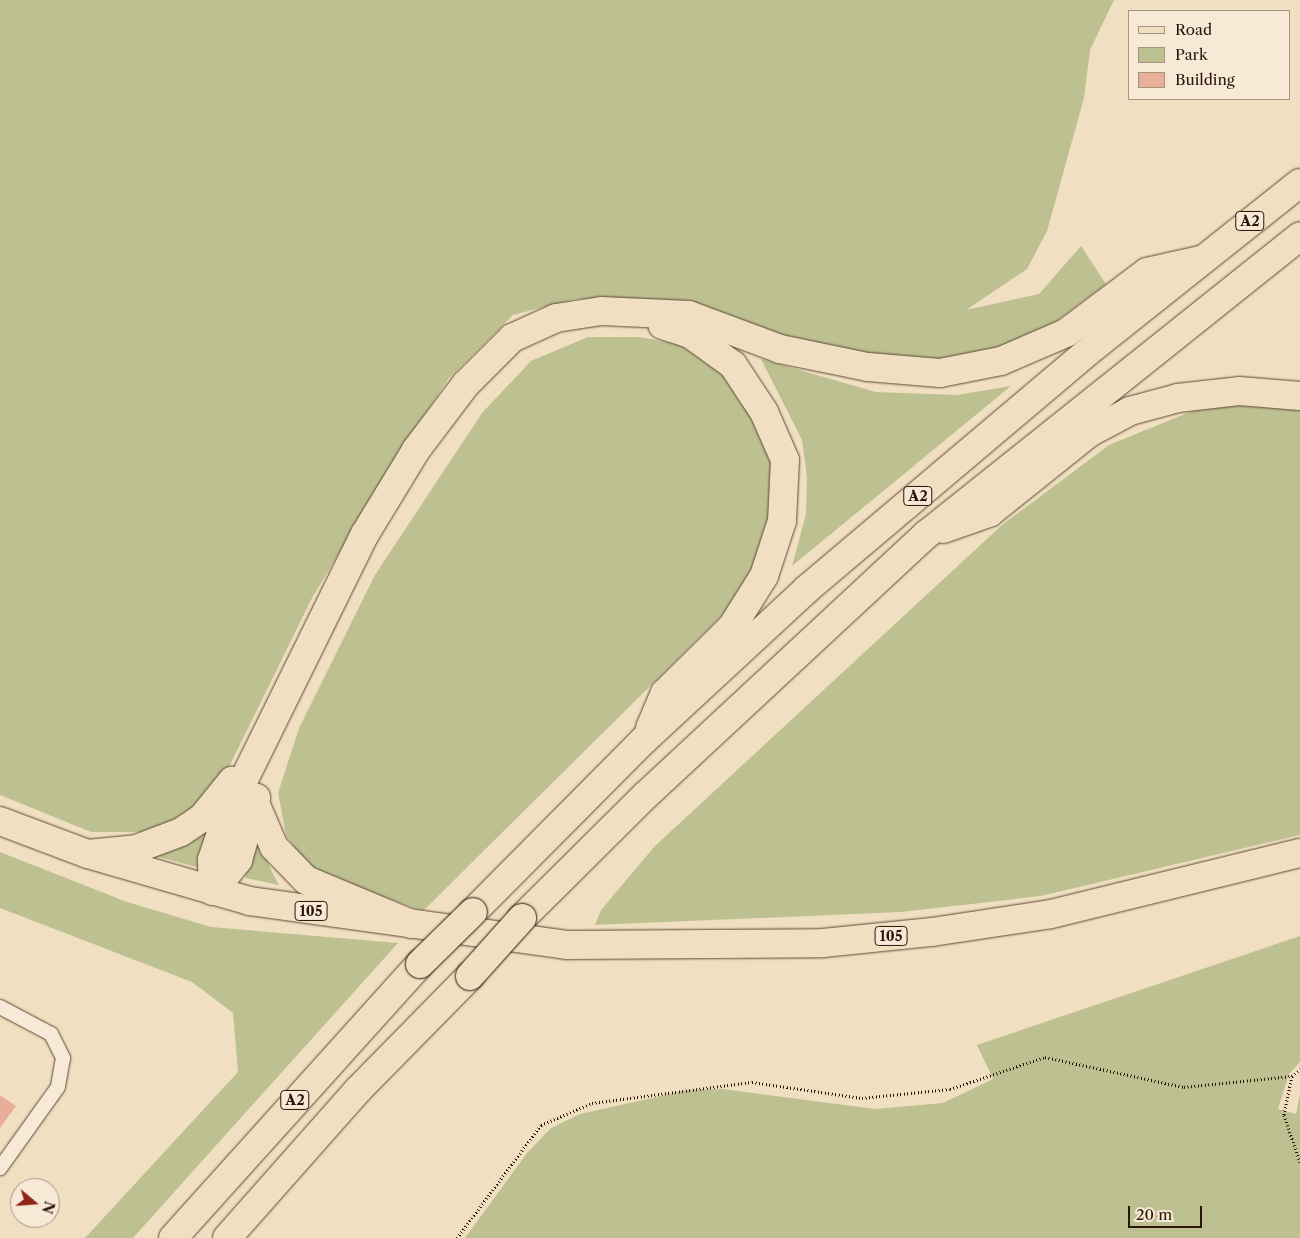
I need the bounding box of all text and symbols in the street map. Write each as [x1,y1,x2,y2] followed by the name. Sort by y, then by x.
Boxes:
[1128,10,1290,100] legend
[1175,20,1212,39] text: Road
[1175,45,1208,64] text: Park
[1175,70,1235,89] text: Building
[1235,210,1265,232] road number: A2
[903,484,933,508] road number: A2
[294,899,328,922] road number: 105
[874,924,908,948] road number: 105
[280,1088,310,1112] road number: A2
[10,1178,60,1228] north arrow
[1130,1196,1204,1228] scale bar
[38,1199,59,1216] text: N
[1136,1205,1172,1224] text: 20 m

